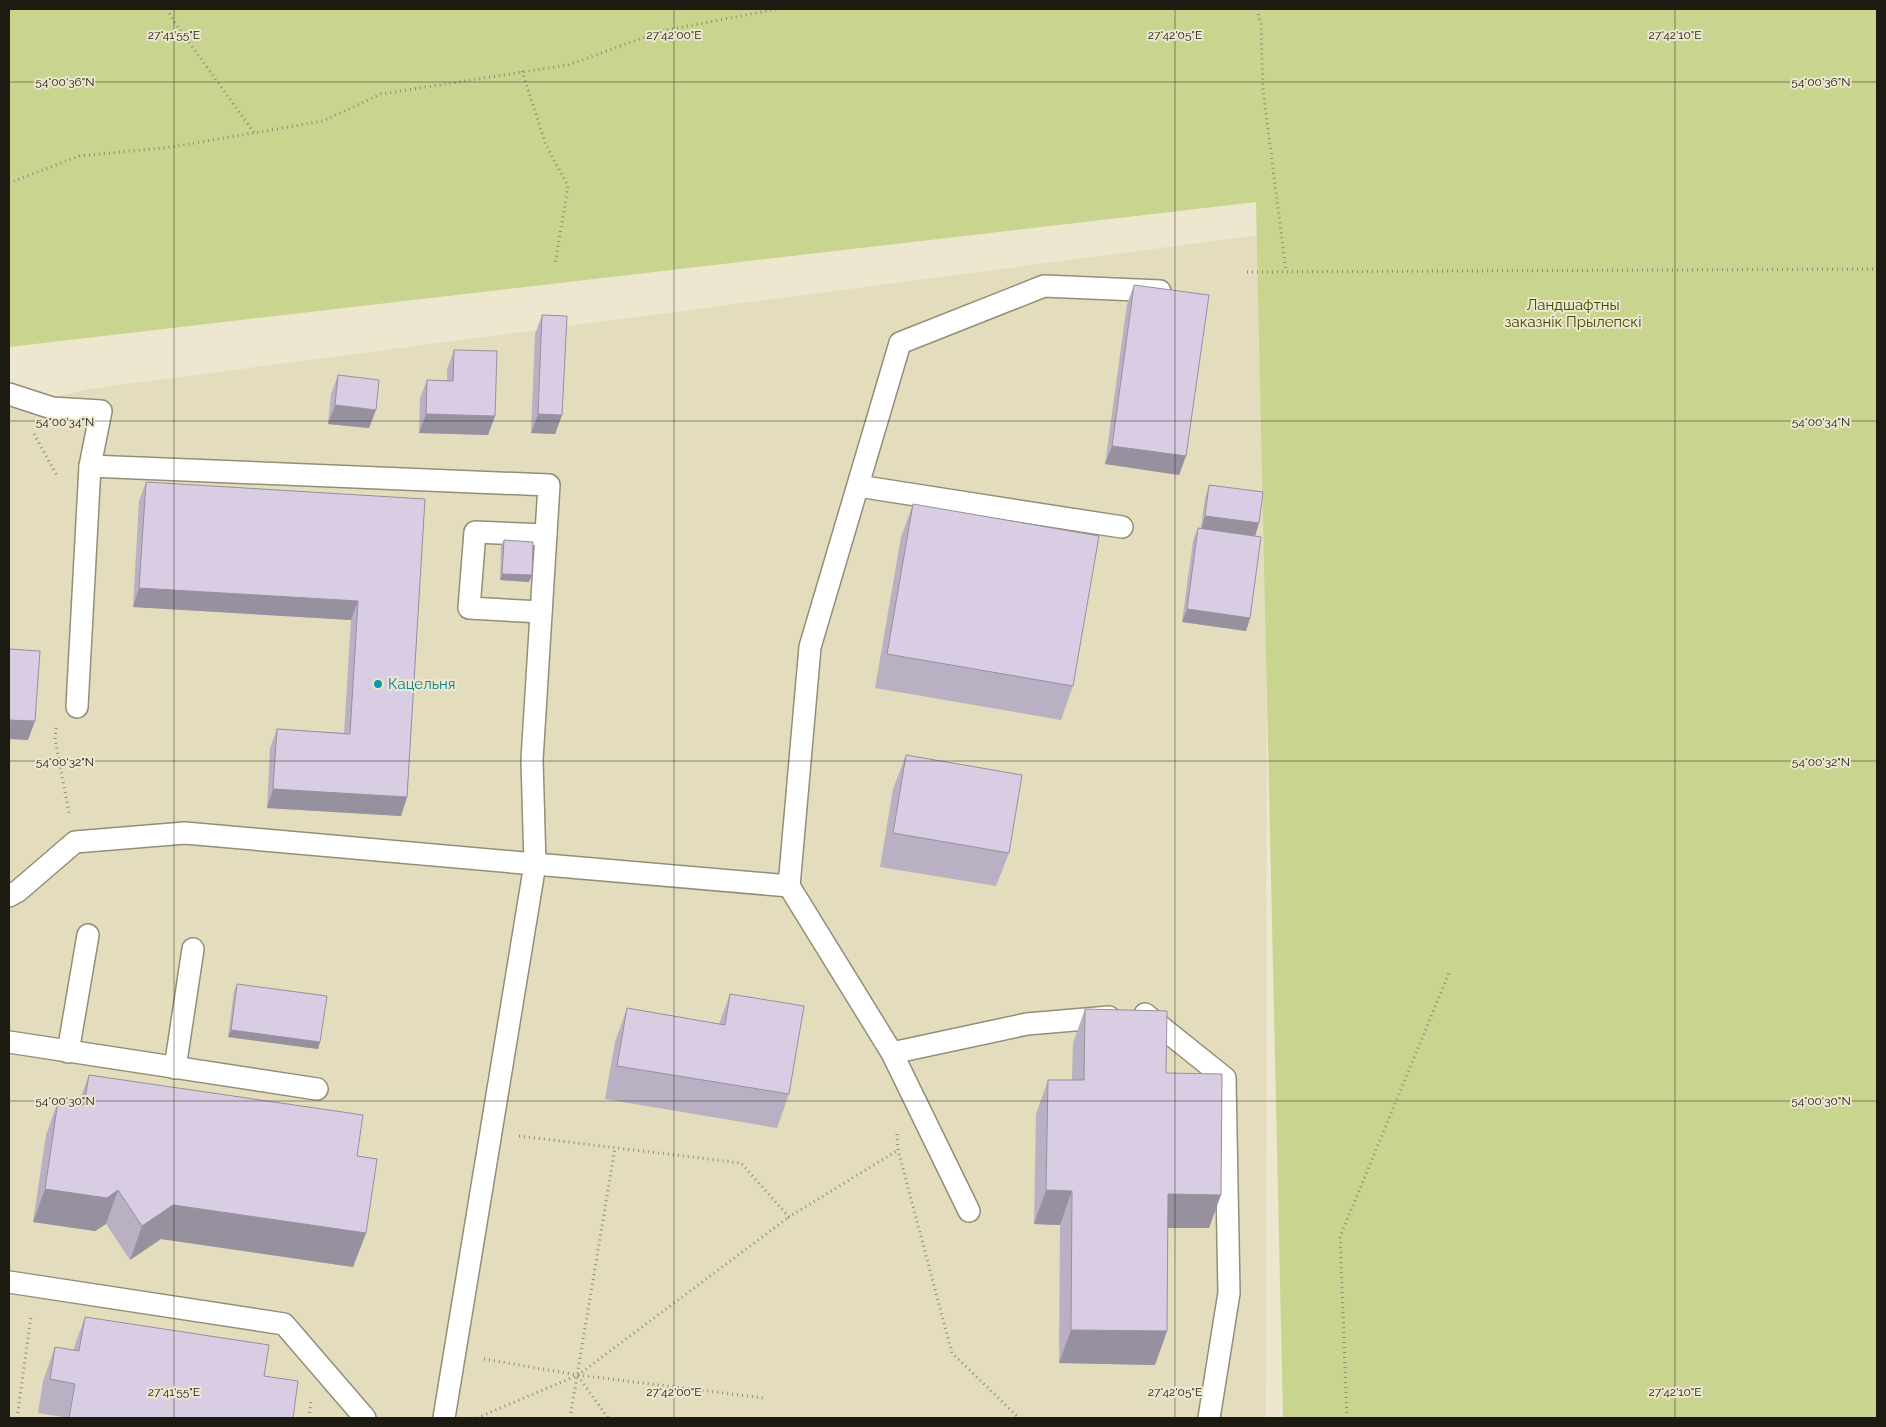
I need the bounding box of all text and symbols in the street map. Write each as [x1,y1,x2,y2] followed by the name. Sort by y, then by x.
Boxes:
[148,28,200,42] text: 27°41'55"E
[646,28,702,42] text: 27°42'00"E
[1148,28,1202,42] text: 27°42'05"E
[1648,28,1702,42] text: 27°42'10"E
[35,75,95,89] text: 54°00'36"N
[1791,75,1851,89] text: 54°00'36"N
[1505,296,1641,331] park label: Ландшафтны заказнік Прылепскі
[36,415,94,429] text: 54°00'34"N
[1792,415,1850,429] text: 54°00'34"N
[388,675,456,693] place label: Кацельня
[372,678,384,690] marker: Кацельня
[36,755,94,769] text: 54°00'32"N
[1792,755,1850,769] text: 54°00'32"N
[35,1094,95,1108] text: 54°00'30"N
[1791,1094,1851,1108] text: 54°00'30"N
[148,1385,200,1399] text: 27°41'55"E
[646,1385,702,1399] text: 27°42'00"E
[1148,1385,1202,1399] text: 27°42'05"E
[1648,1385,1702,1399] text: 27°42'10"E

